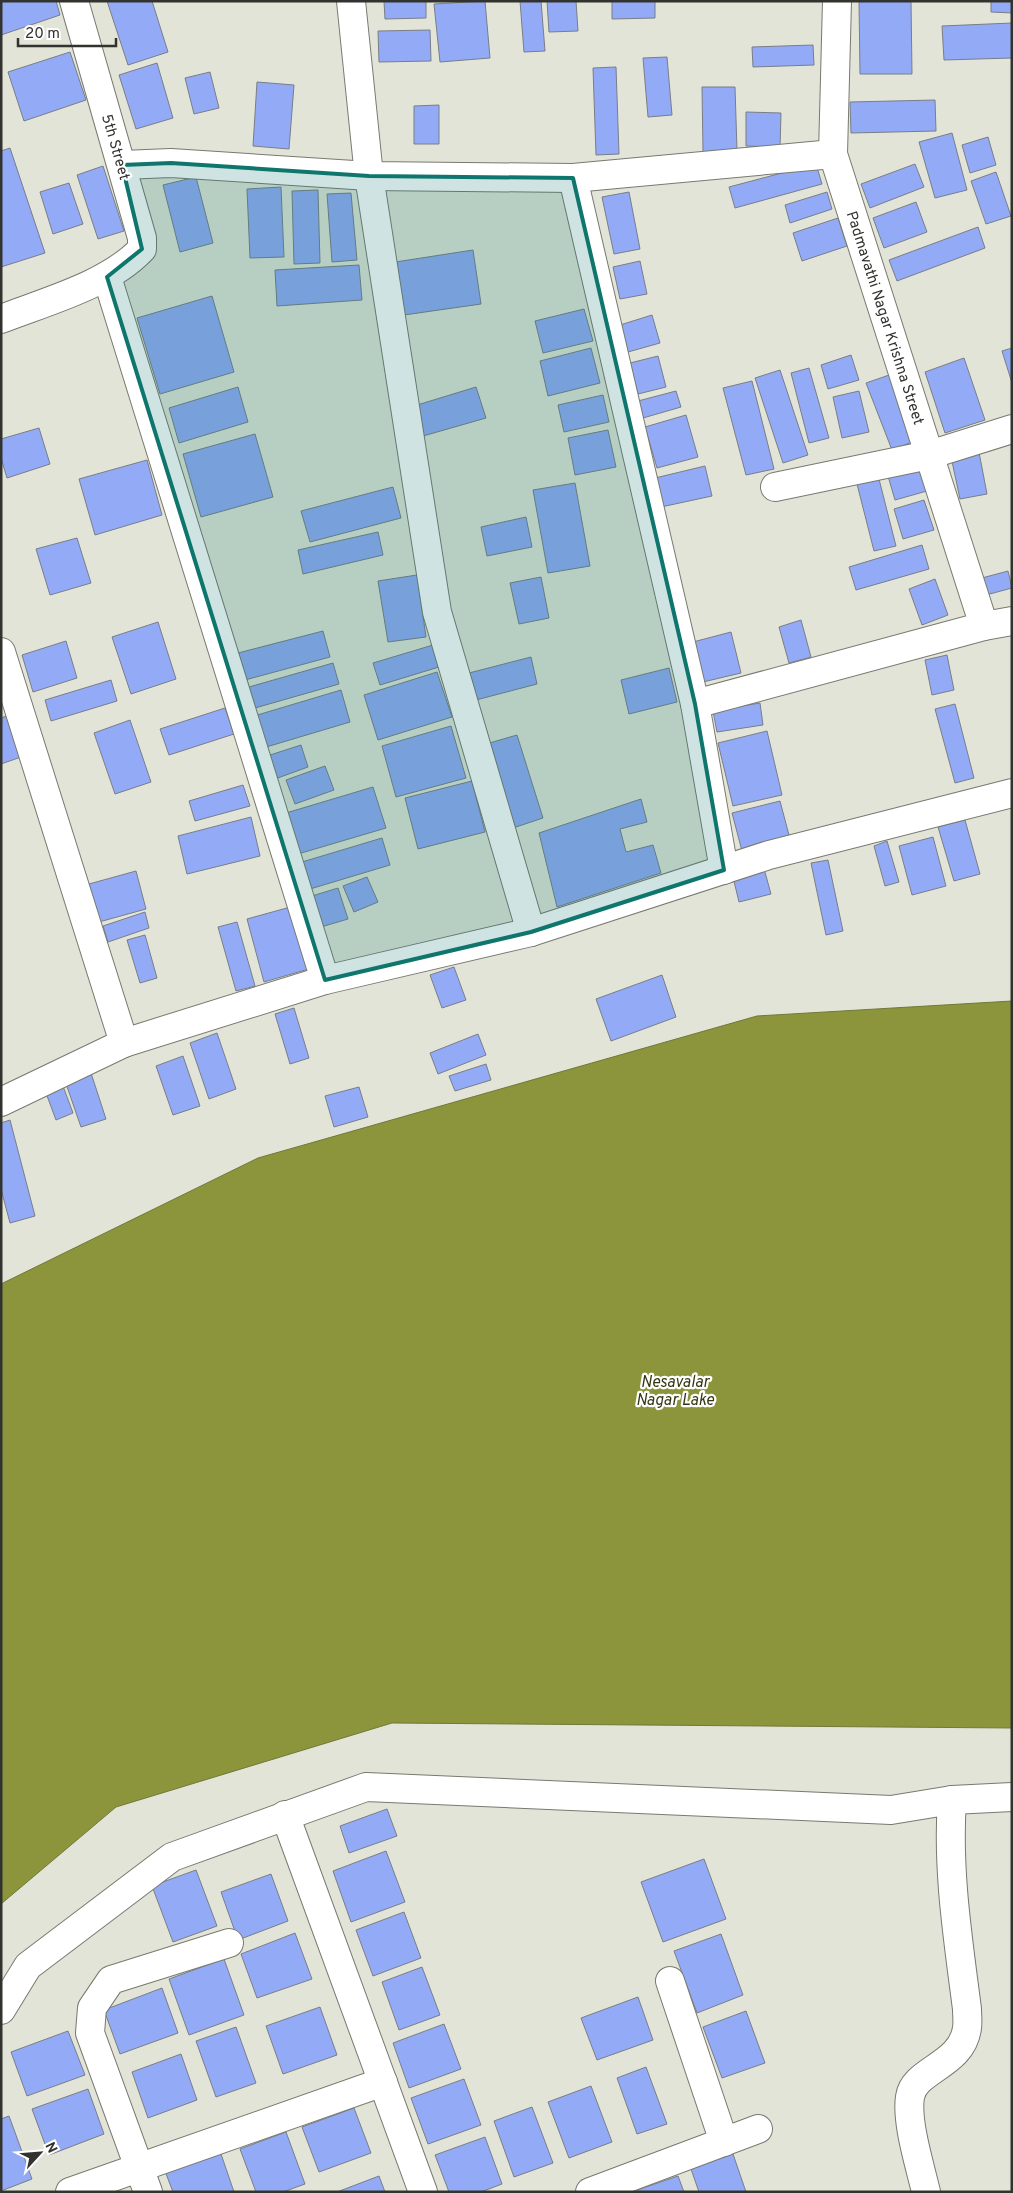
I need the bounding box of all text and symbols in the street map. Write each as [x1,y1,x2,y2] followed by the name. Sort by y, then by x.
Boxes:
[18,15,115,47] scale bar
[25,25,60,44] text: 20 m
[96,112,133,183] street label: 5th Street
[841,209,927,428] street label: Padmavathi Nagar Krishna Street
[636,1373,715,1411] water label: Nesavalar Nagar Lake
[15,2128,65,2178] north arrow
[40,2140,60,2156] text: N

